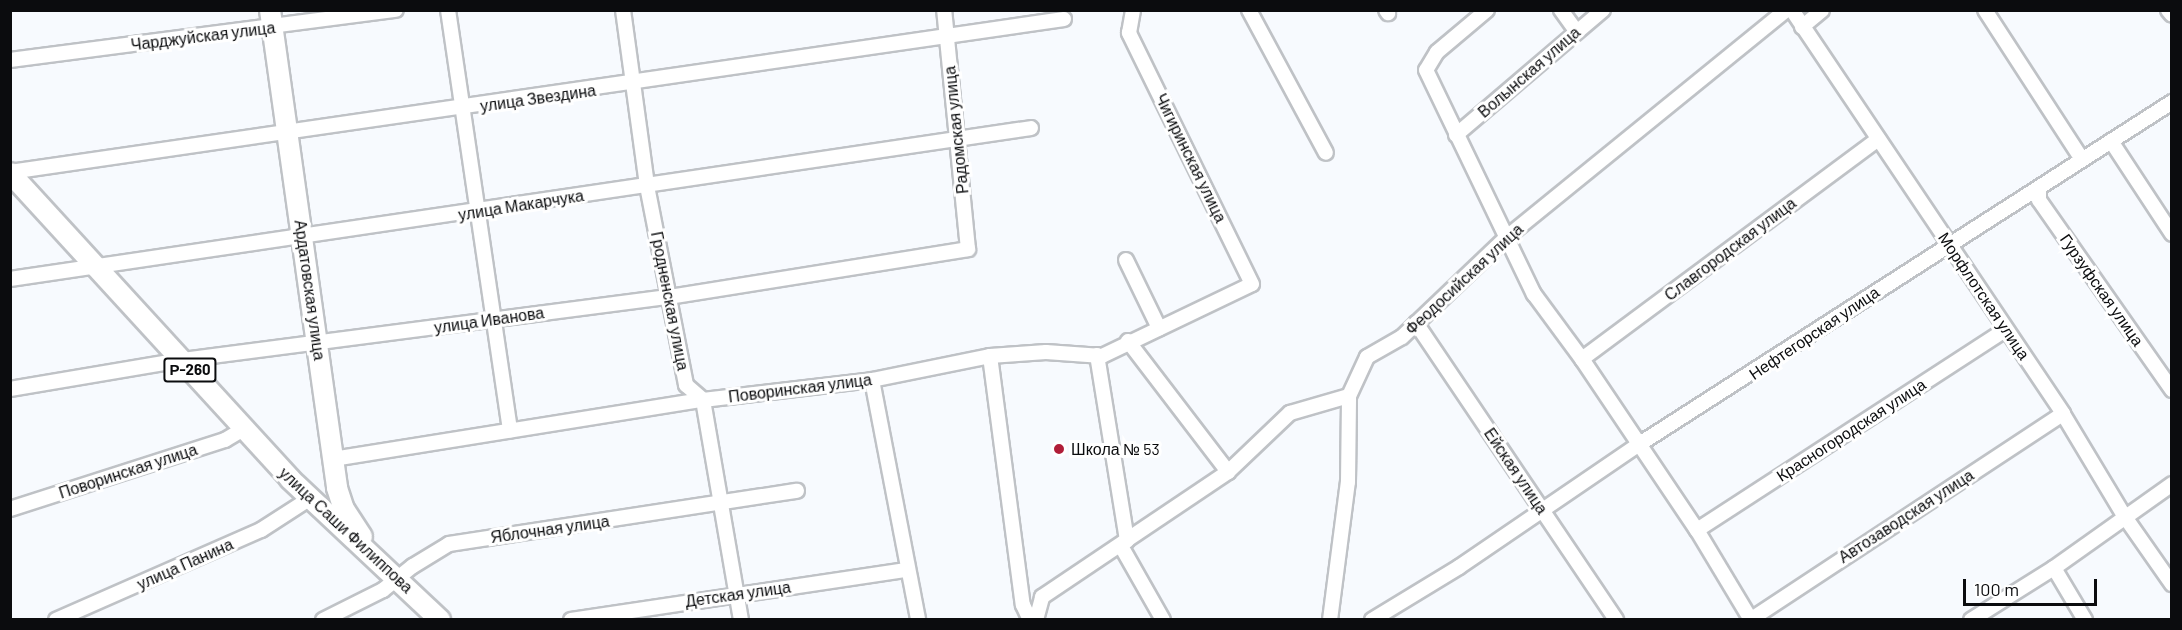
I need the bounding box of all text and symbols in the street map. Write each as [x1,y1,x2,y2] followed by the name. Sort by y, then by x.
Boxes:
[130,18,276,54] street label: Чарджуйская улица
[1474,22,1584,122] street label: Волынская улица
[940,65,972,195] street label: Радомская улица
[479,80,597,116] street label: улица Звездина
[1151,90,1231,226] street label: Чигиринская улица
[457,186,585,224] street label: улица Макарчука
[1661,193,1799,305] street label: Славгородская улица
[291,219,329,361] street label: Ардатовская улица
[1401,220,1527,338] street label: Феодосийская улица
[1934,229,2034,363] street label: Морфлотская улица
[647,230,693,372] street label: Гродненская улица
[2056,230,2148,350] street label: Гурзуфская улица
[1745,282,1883,384] street label: Нефтегорская улица
[433,303,545,337] street label: улица Иванова
[163,358,217,382] road number: Р-260
[727,370,873,406] street label: Поворинская улица
[1773,375,1929,485] street label: Красногородская улица
[1480,424,1552,518] street label: Ейская улица
[1071,439,1160,459] place label: Школа № 53
[56,440,200,502] street label: Поворинская улица
[1052,442,1066,456] marker: Школа № 53
[275,463,417,597] street label: улица Саши Филиппова
[1835,465,1977,567] street label: Автозаводская улица
[489,511,611,547] street label: Яблочная улица
[134,534,236,594] street label: улица Панина
[1966,567,2100,605] scale bar
[684,577,792,611] street label: Детская улица
[1974,578,2019,600] text: 100 m

